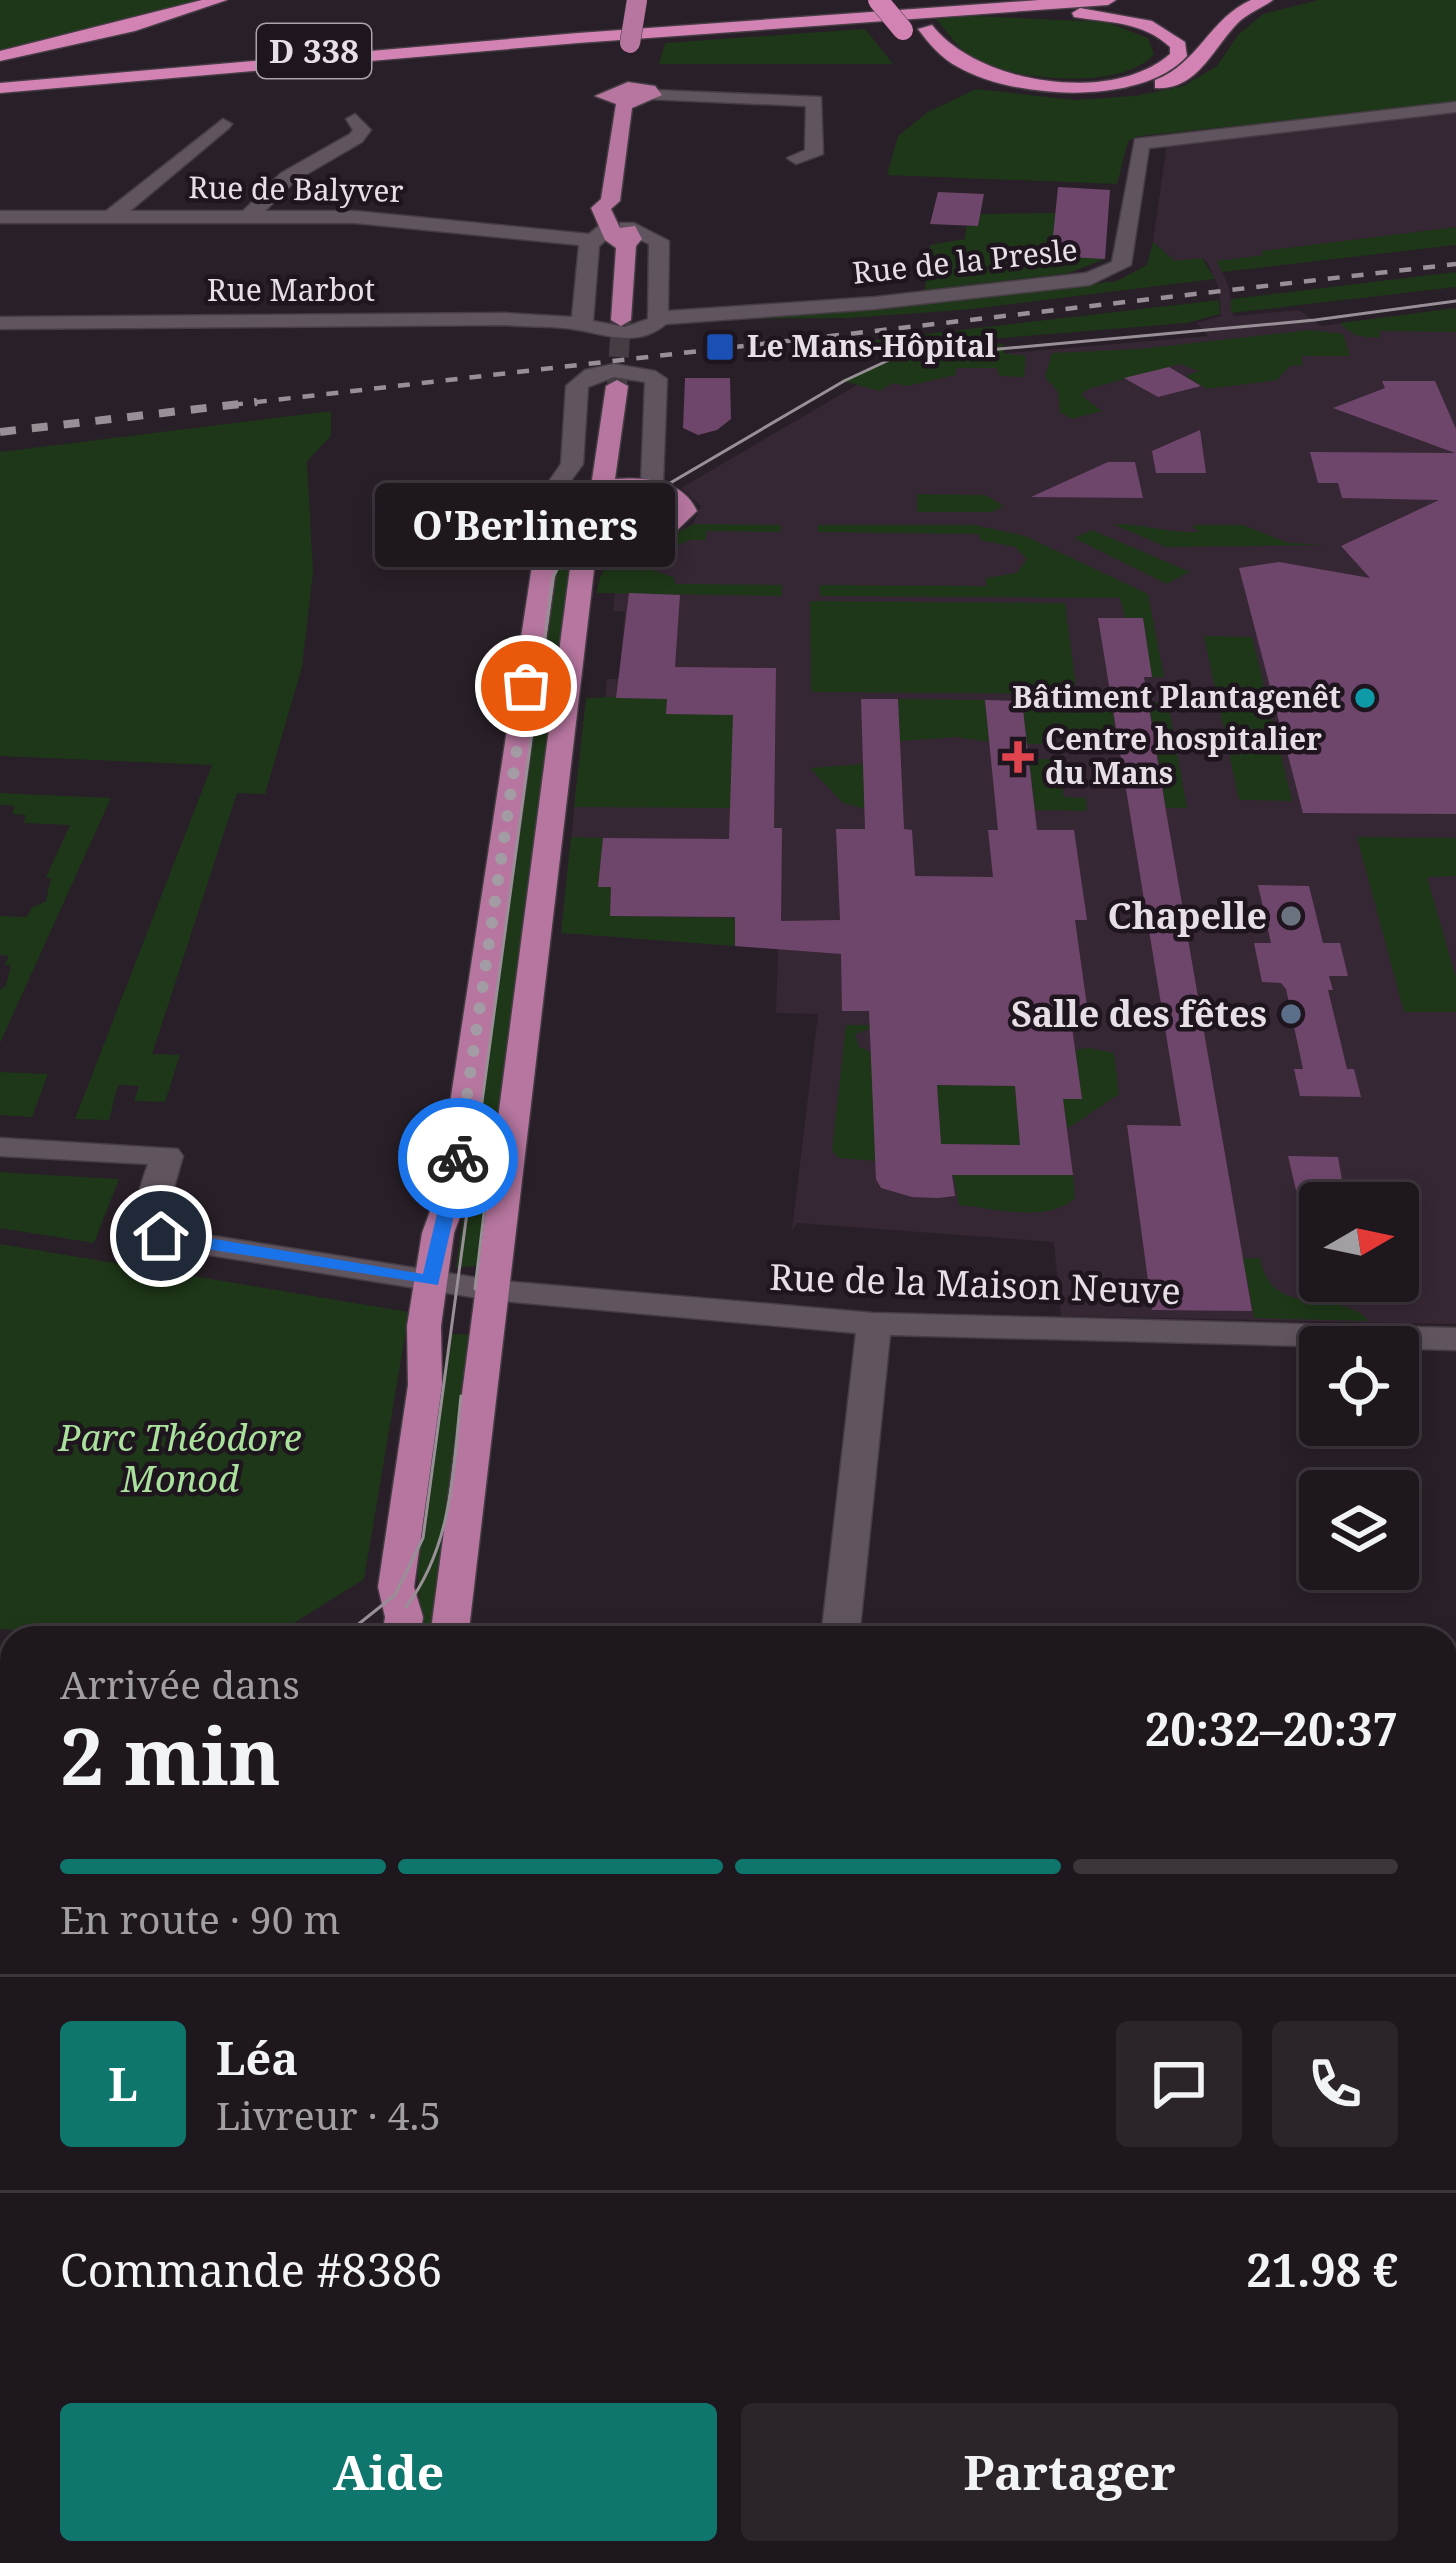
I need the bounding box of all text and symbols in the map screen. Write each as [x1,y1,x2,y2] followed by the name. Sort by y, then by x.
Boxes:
[257,24,371,78] road number: D 338
[188,166,404,211] street label: Rue de Balyver
[850,228,1079,293] street label: Rue de la Presle
[207,269,375,310] street label: Rue Marbot
[747,325,996,366] place label: Le Mans-Hôpital
[704,331,736,363] marker: Le Mans-Hôpital
[376,482,676,566] callout: O'Berliners
[412,498,638,551] text: O'Berliners
[475,635,577,737] pin
[493,653,559,719] icon: bag
[1012,676,1341,717] place label: Bâtiment Plantagenêt
[1352,685,1378,711] marker: Bâtiment Plantagenêt
[1045,718,1322,793] place label: Centre hospitalier du Mans
[1002,741,1034,773] marker: Centre hospitalier du Mans
[1108,891,1267,940] place label: Chapelle
[1278,903,1304,929] marker: Chapelle
[1011,989,1267,1038] place label: Salle des fêtes
[1278,1001,1304,1027] marker: Salle des fêtes
[398,1098,518,1218] courier
[425,1125,491,1191] icon: bike
[1299,1182,1419,1302] north arrow
[1299,1182,1419,1590] map controls
[110,1185,212,1287] pin
[128,1203,194,1269] icon: home
[769,1252,1181,1315] street label: Rue de la Maison Neuve
[1299,1326,1419,1446] button: locate
[57,1413,302,1503] park label: Parc Théodore Monod
[1299,1470,1419,1590] button: layers
[60,1657,300,1710] text: Arrivée dans
[1145,1698,1398,1759] text: 20:32–20:37
[60,1702,281,1808] text: 2 min
[60,1892,340,1945] text: En route · 90 m
[1116,2021,1242,2147] button: chat
[1272,2021,1398,2147] button: phone
[216,2027,298,2088] text: Léa
[108,2053,138,2114] text: L
[216,2088,441,2141] text: Livreur · 4.5
[60,2239,442,2300] text: Commande #8386
[1246,2239,1398,2300] text: 21.98 €
[60,2403,717,2541] button: Aide
[741,2403,1398,2541] button: Partager

